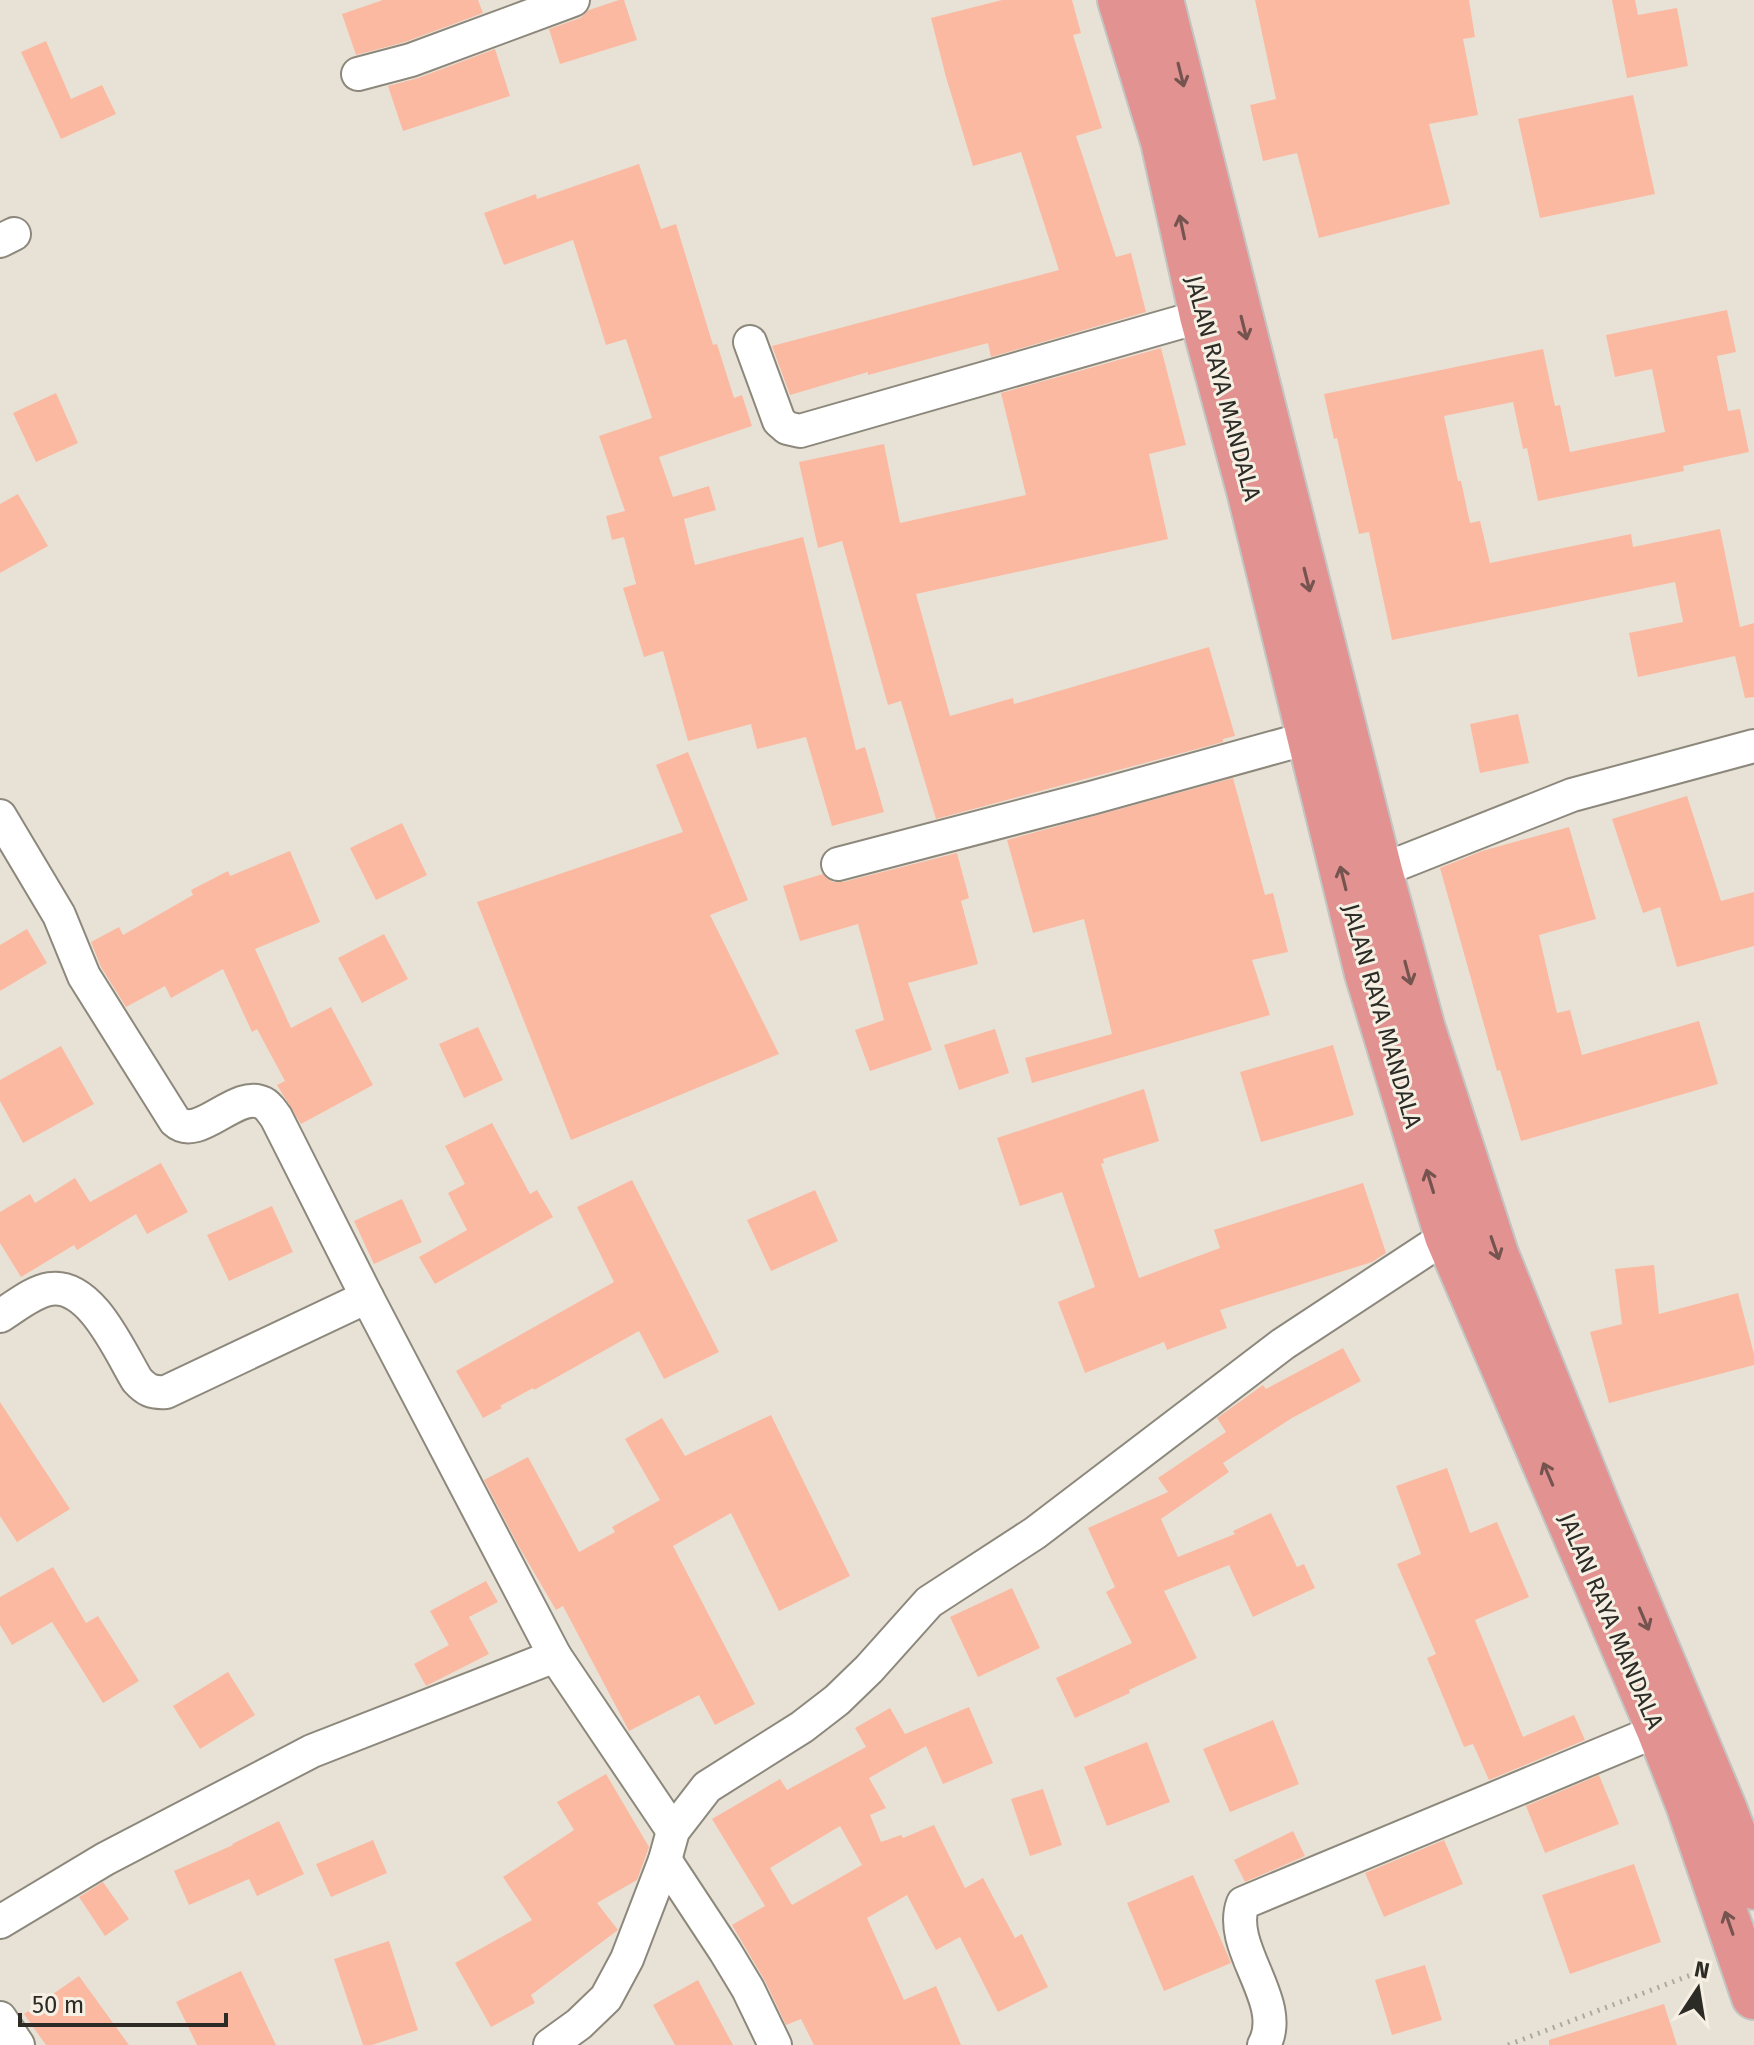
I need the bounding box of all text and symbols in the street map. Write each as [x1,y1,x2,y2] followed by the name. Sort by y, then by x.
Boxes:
[1174,62,1189,88] one-way arrow
[1174,215,1189,240] one-way arrow
[1179,272,1267,504] street label: JALAN RAYA MANDALA
[1237,314,1252,340] one-way arrow
[1301,566,1316,592] one-way arrow
[1335,865,1350,891] one-way arrow
[1337,901,1428,1132] street label: JALAN RAYA MANDALA
[1401,960,1416,986] one-way arrow
[1422,1169,1437,1195] one-way arrow
[1488,1235,1503,1260] one-way arrow
[1540,1462,1555,1487] one-way arrow
[1553,1509,1669,1734] street label: JALAN RAYA MANDALA
[1638,1606,1653,1631] one-way arrow
[1720,1911,1735,1936] one-way arrow
[1658,1949,1738,2029] north arrow
[1692,1955,1712,1985] text: N
[20,1977,226,2027] scale bar
[32,1991,84,2019] text: 50 m

